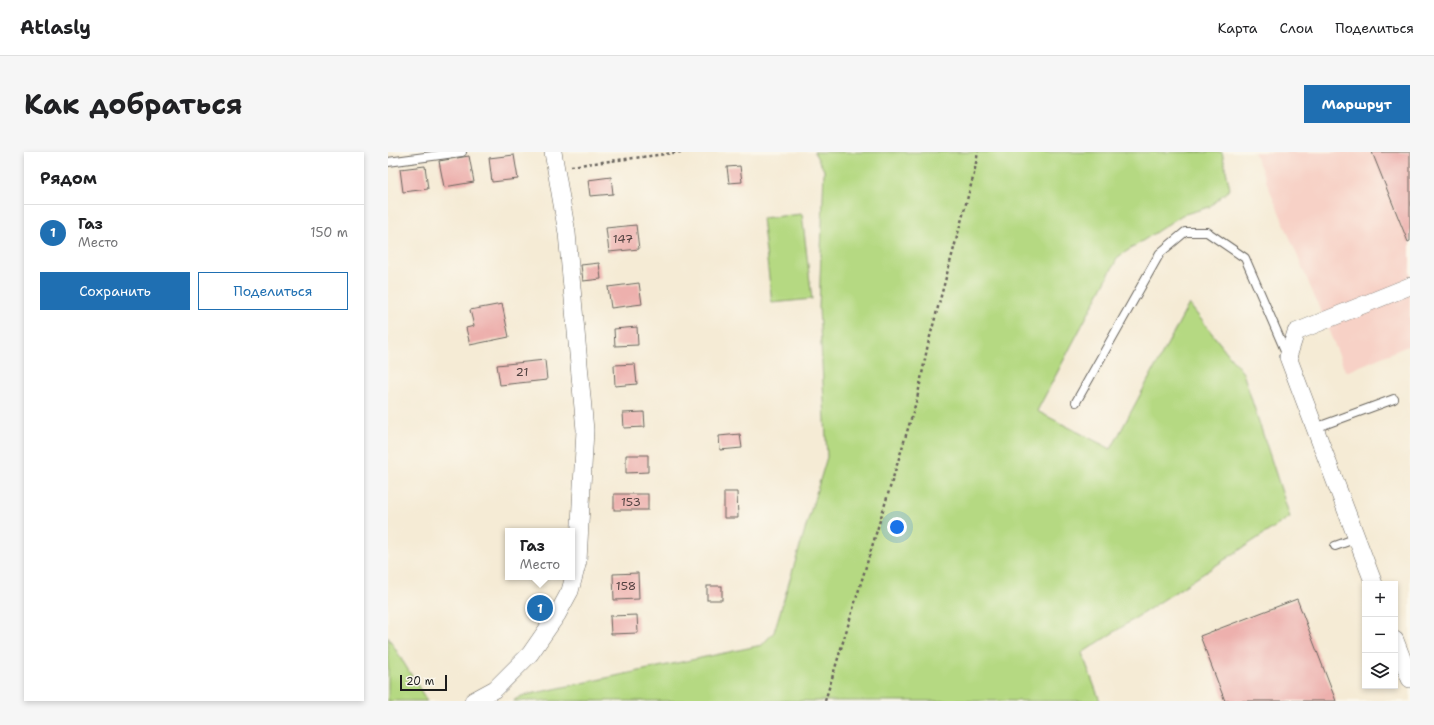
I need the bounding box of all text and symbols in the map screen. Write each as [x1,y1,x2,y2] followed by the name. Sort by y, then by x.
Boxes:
[20,15,91,40] text: Atlasly
[1217,19,1258,37] text: Карта
[1280,19,1313,37] text: Слои
[1335,19,1414,37] text: Поделиться
[24,85,243,123] text: Как добраться
[1304,85,1410,123] button: Маршрут
[40,167,97,189] text: Рядом
[78,214,103,234] text: Газ
[50,224,56,241] text: 1
[310,224,348,241] text: 150 m
[613,231,633,247] house number: 147
[78,234,118,251] text: Место
[40,272,190,310] button: Сохранить
[198,272,348,310] button: Поделиться
[516,364,528,380] house number: 21
[621,494,641,510] house number: 153
[887,517,907,537] your location
[505,528,575,580] popup
[520,536,545,556] text: Газ
[520,556,560,573] text: Место
[616,578,636,594] house number: 158
[1362,581,1398,689] map controls
[1362,581,1398,617] button: +
[527,593,553,623] pin: 1
[1362,617,1398,653] button: −
[1362,653,1398,689] button: layers
[400,673,447,692] scale bar
[406,674,434,689] text: 20 m

